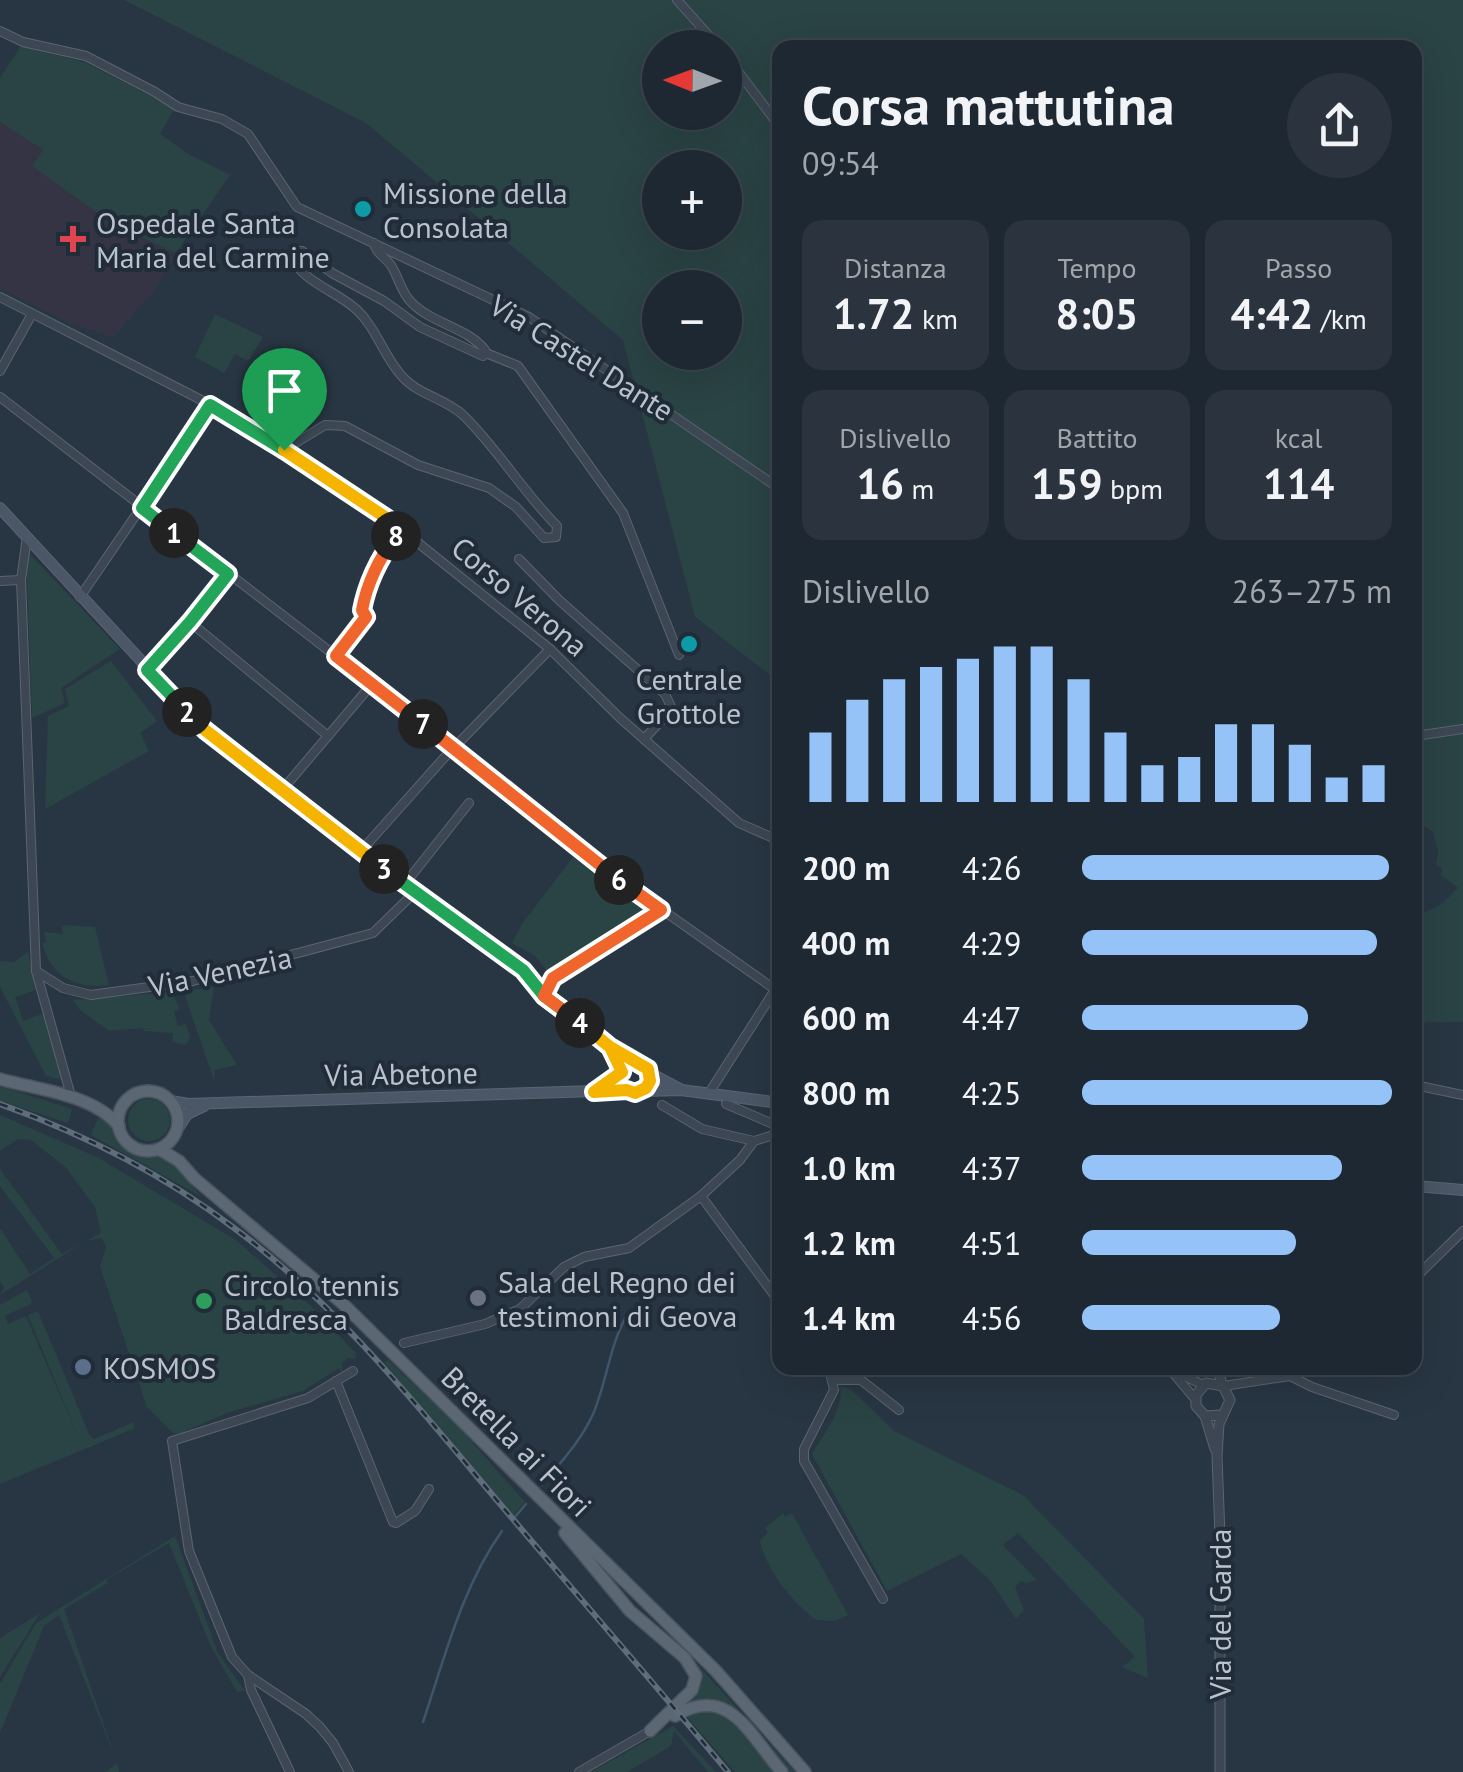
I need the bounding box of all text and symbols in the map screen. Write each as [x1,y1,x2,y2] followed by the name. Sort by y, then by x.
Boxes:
[642,30,742,130] north arrow
[642,30,742,370] map controls
[802,69,1174,140] text: Corsa mattutina
[1287,73,1392,178] button: share
[802,142,879,184] text: 09:54
[642,150,742,250] button: +
[383,173,568,246] place label: Missione della Consolata
[352,198,374,220] marker: Missione della Consolata
[96,203,330,276] place label: Ospedale Santa Maria del Carmine
[60,226,86,252] marker: Ospedale Santa Maria del Carmine
[844,249,947,286] text: Distanza
[1057,249,1137,286] text: Tempo
[1265,249,1332,286] text: Passo
[642,270,742,370] button: −
[482,284,681,429] street label: Via Castel Dante
[833,286,914,341] text: 1.72
[1056,286,1138,341] text: 8:05
[1231,286,1313,341] text: 4:42
[914,300,958,337] text: km
[1313,300,1367,337] text: /km
[242,348,327,451] pin
[257,363,312,418] icon: arrive
[839,419,951,456] text: Dislivello
[1057,419,1137,456] text: Battito
[1275,419,1323,456] text: kcal
[856,456,904,511] text: 16
[1031,456,1102,511] text: 159
[1263,456,1334,511] text: 114
[904,470,934,507] text: m
[1102,470,1163,507] text: bpm
[149,508,199,558] pin: 1
[371,511,421,561] pin: 8
[166,514,182,551] text: 1
[388,517,404,554] text: 8
[444,528,596,664] street label: Corso Verona
[802,570,930,612] text: Dislivello
[1232,570,1392,612] text: 263–275 m
[678,633,700,655] marker: Centrale Grottole
[636,659,742,732] place label: Centrale Grottole
[162,687,212,737] pin: 2
[179,693,195,730] text: 2
[398,699,448,749] pin: 7
[415,705,431,742] text: 7
[359,844,409,894] pin: 3
[802,847,890,889] text: 200 m
[962,847,1021,889] text: 4:26
[376,850,392,887] text: 3
[594,855,644,905] pin: 6
[611,861,627,898] text: 6
[802,922,890,964] text: 400 m
[962,922,1021,964] text: 4:29
[144,937,295,1005] street label: Via Venezia
[802,997,890,1039] text: 600 m
[962,997,1021,1039] text: 4:47
[555,998,605,1048] pin: 4
[572,1004,588,1041] text: 4
[323,1052,478,1094] street label: Via Abetone
[802,1072,890,1114] text: 800 m
[962,1072,1021,1114] text: 4:25
[802,1147,896,1189] text: 1.0 km
[962,1147,1021,1189] text: 4:37
[802,1222,896,1264] text: 1.2 km
[962,1222,1021,1264] text: 4:51
[498,1262,737,1335] place label: Sala del Regno dei testimoni di Geova
[224,1265,400,1338] place label: Circolo tennis Baldresca
[467,1287,489,1309] marker: Sala del Regno dei testimoni di Geova
[193,1290,215,1312] marker: Circolo tennis Baldresca
[802,1297,896,1339] text: 1.4 km
[962,1297,1021,1339] text: 4:56
[103,1348,216,1387] place label: KOSMOS
[72,1356,94,1378] marker: KOSMOS
[433,1357,601,1525] street label: Bretella ai Fiori
[1200,1529,1239,1700] street label: Via del Garda

